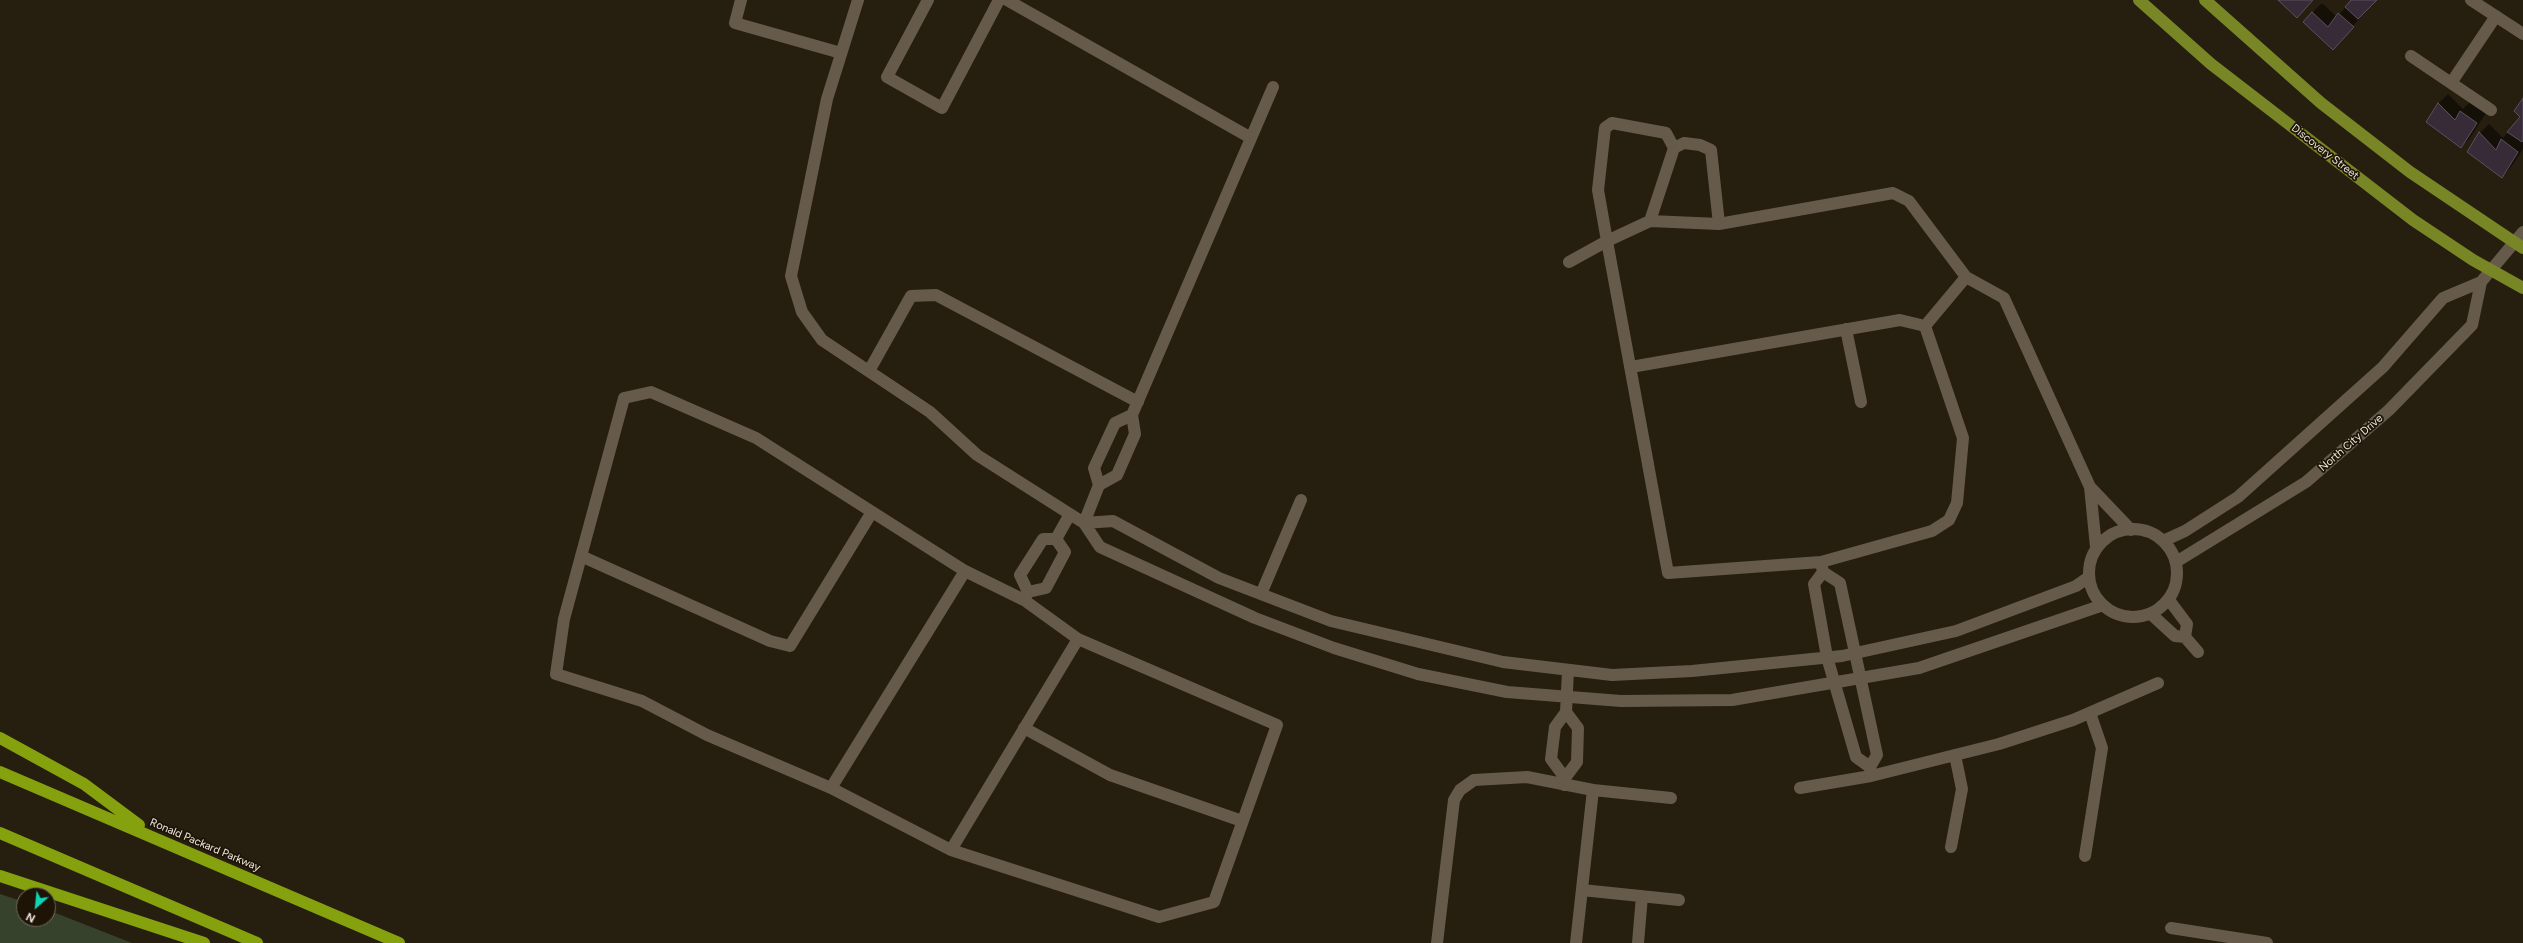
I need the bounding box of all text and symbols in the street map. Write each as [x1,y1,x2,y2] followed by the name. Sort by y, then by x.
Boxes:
[2289,122,2361,182] street label: Discovery Street
[2316,412,2386,474] street label: North City Drive
[148,816,262,874] street label: Ronald Packard Parkway
[16,887,56,927] north arrow
[24,910,38,925] text: N

